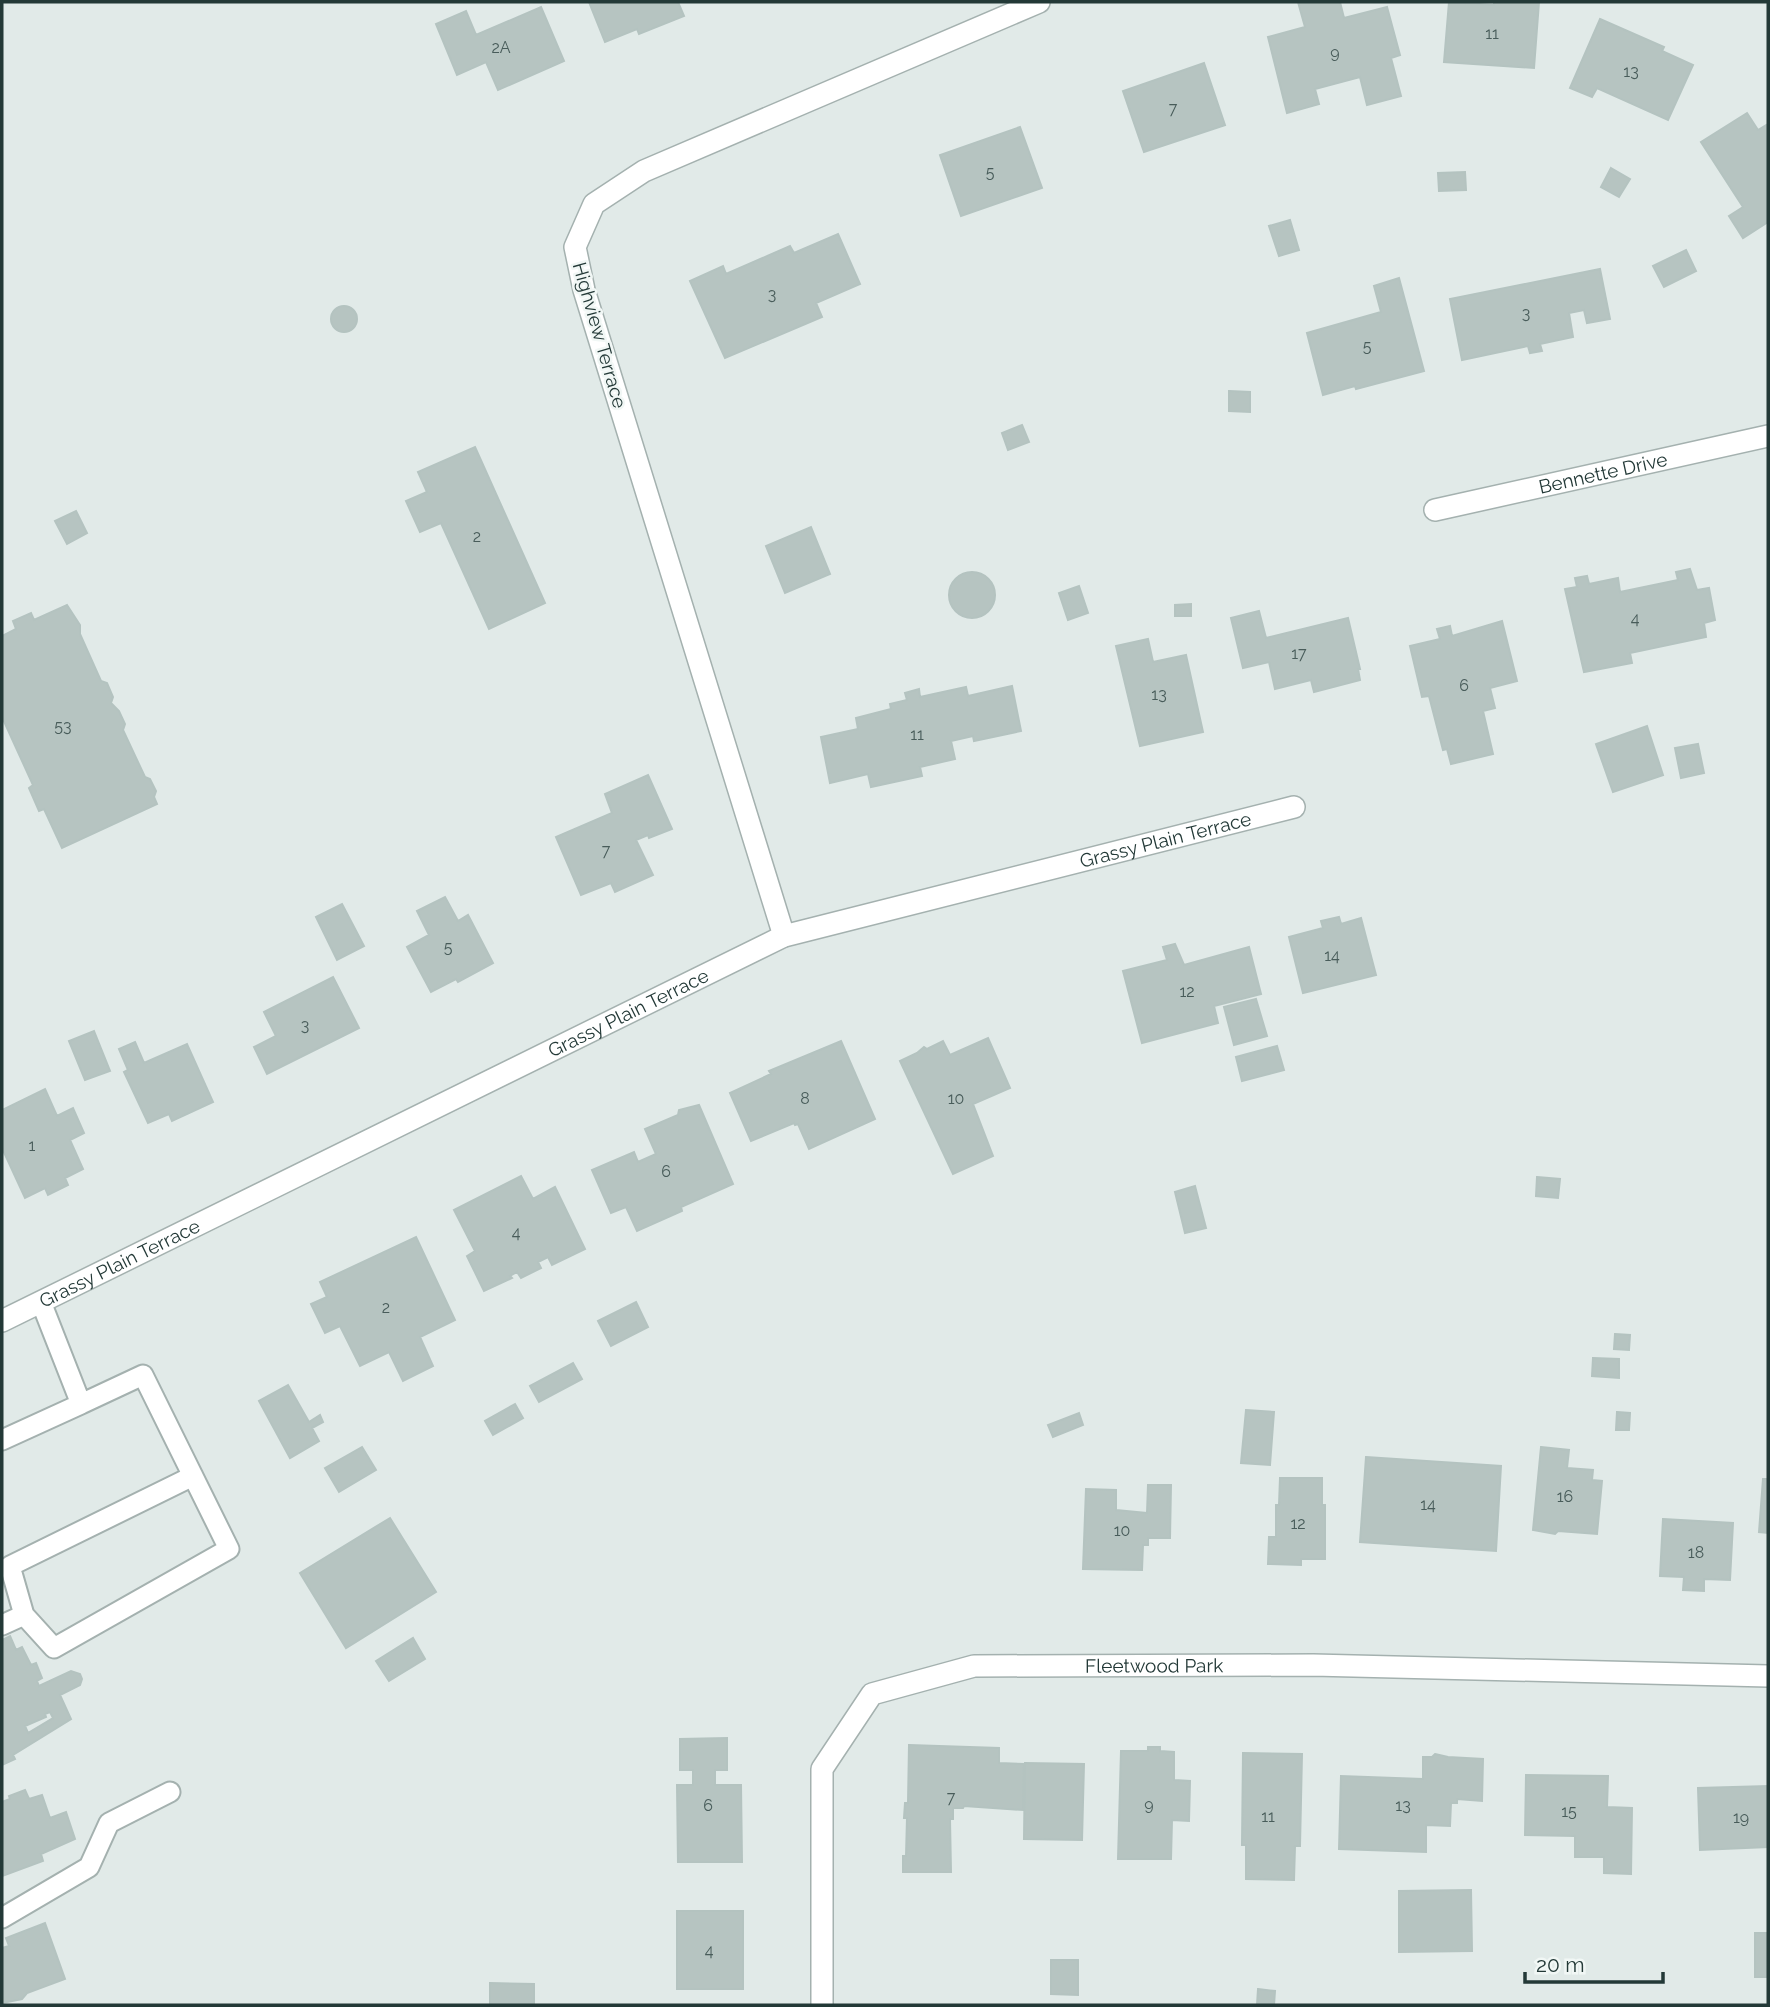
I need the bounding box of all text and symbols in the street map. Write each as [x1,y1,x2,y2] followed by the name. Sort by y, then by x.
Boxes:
[1485,24,1499,43] house number: 11
[491,38,511,57] house number: 2A
[1330,43,1340,62] house number: 9
[1623,62,1639,81] house number: 13
[1169,99,1178,118] house number: 7
[986,163,995,182] house number: 5
[569,259,631,411] street label: Highview Terrace
[768,285,776,304] house number: 3
[1522,304,1530,323] house number: 3
[1363,337,1372,356] house number: 5
[1537,448,1669,498] street label: Bennette Drive
[473,527,481,546] house number: 2
[1631,609,1640,628] house number: 4
[1291,644,1307,663] house number: 17
[1459,676,1469,695] house number: 6
[1151,685,1167,704] house number: 13
[54,717,72,736] house number: 53
[910,725,924,744] house number: 11
[1077,807,1253,872] street label: Grassy Plain Terrace
[602,841,611,860] house number: 7
[444,938,453,957] house number: 5
[1324,946,1340,965] house number: 14
[544,964,712,1061] street label: Grassy Plain Terrace
[1179,982,1195,1001] house number: 12
[301,1016,309,1035] house number: 3
[800,1089,810,1108] house number: 8
[948,1089,964,1108] house number: 10
[29,1136,36,1155] house number: 1
[661,1162,671,1181] house number: 6
[36,1214,203,1312] street label: Grassy Plain Terrace
[512,1223,521,1242] house number: 4
[382,1298,390,1317] house number: 2
[1557,1487,1573,1506] house number: 16
[1420,1495,1436,1514] house number: 14
[1290,1514,1306,1533] house number: 12
[1114,1521,1130,1540] house number: 10
[1688,1543,1704,1562] house number: 18
[1085,1654,1223,1677] street label: Fleetwood Park
[947,1788,956,1807] house number: 7
[1144,1795,1154,1814] house number: 9
[703,1796,713,1815] house number: 6
[1395,1796,1411,1815] house number: 13
[1561,1802,1577,1821] house number: 15
[1261,1807,1275,1826] house number: 11
[1733,1808,1749,1827] house number: 19
[1525,1940,1663,1984] scale bar
[705,1941,714,1960] house number: 4
[1536,1952,1584,1977] text: 20 m

